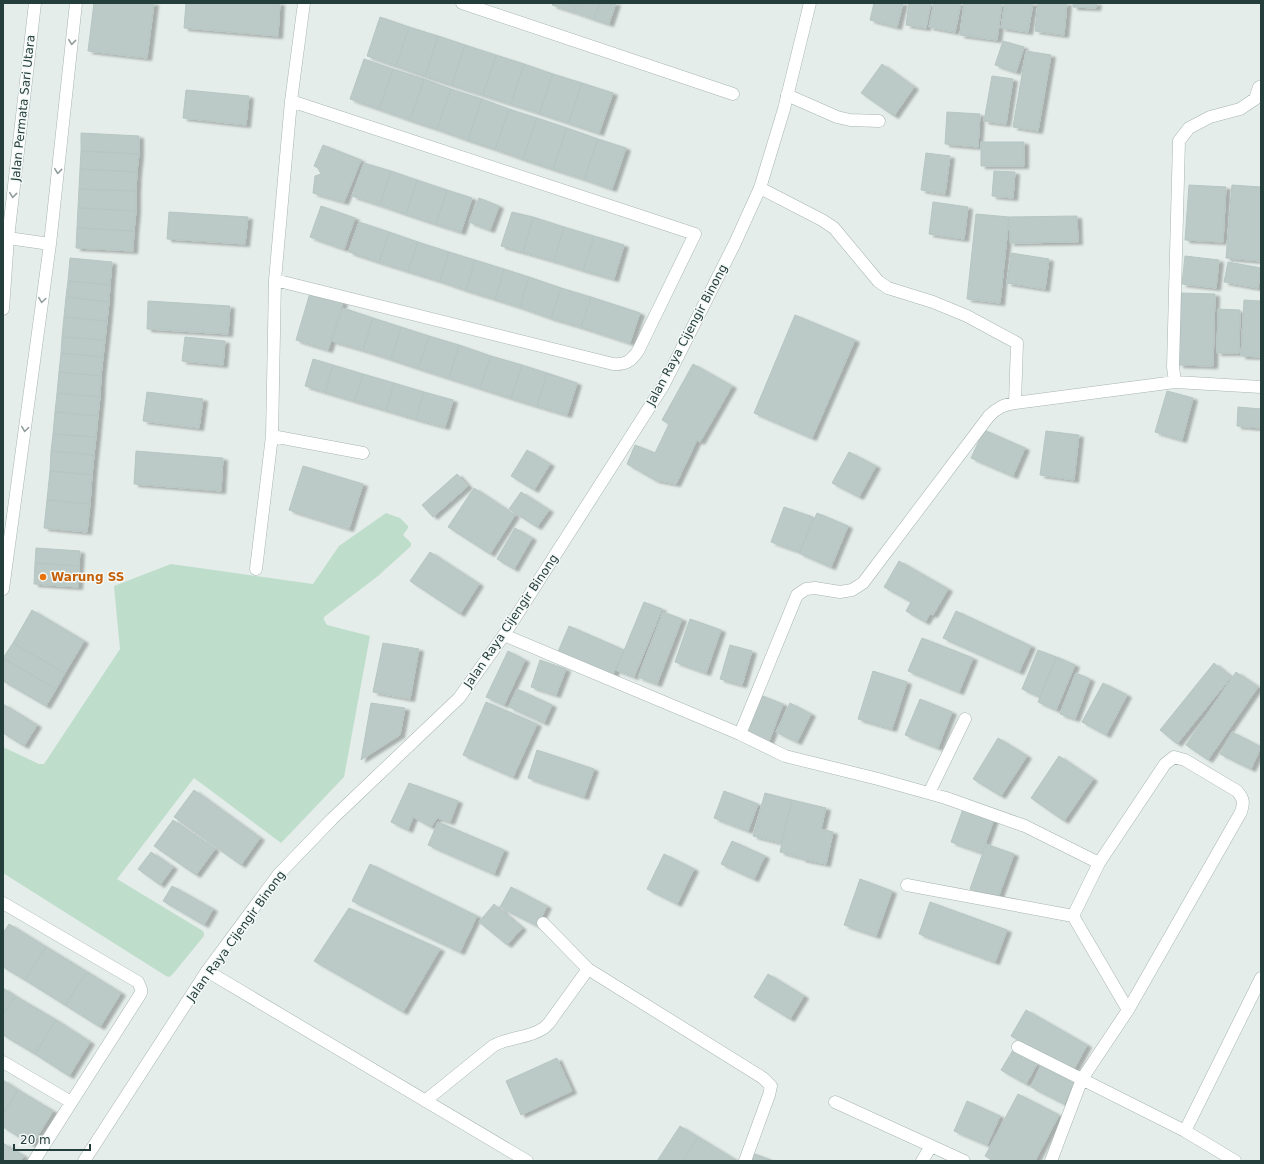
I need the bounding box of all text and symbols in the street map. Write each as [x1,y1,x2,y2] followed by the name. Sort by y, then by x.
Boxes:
[8,34,38,183] street label: Jalan Permata Sari Utara
[68,39,77,45] one-way arrow
[54,168,63,174] one-way arrow
[9,192,18,198] one-way arrow
[643,262,730,409] street label: Jalan Raya Cijengir Binong
[38,297,47,303] one-way arrow
[21,426,30,432] one-way arrow
[460,552,561,691] street label: Jalan Raya Cijengir Binong
[51,570,124,584] place label: Warung SS
[38,572,48,582] marker: Warung SS
[183,868,288,1005] street label: Jalan Raya Cijengir Binong
[14,1126,90,1152] scale bar
[20,1133,51,1147] text: 20 m

